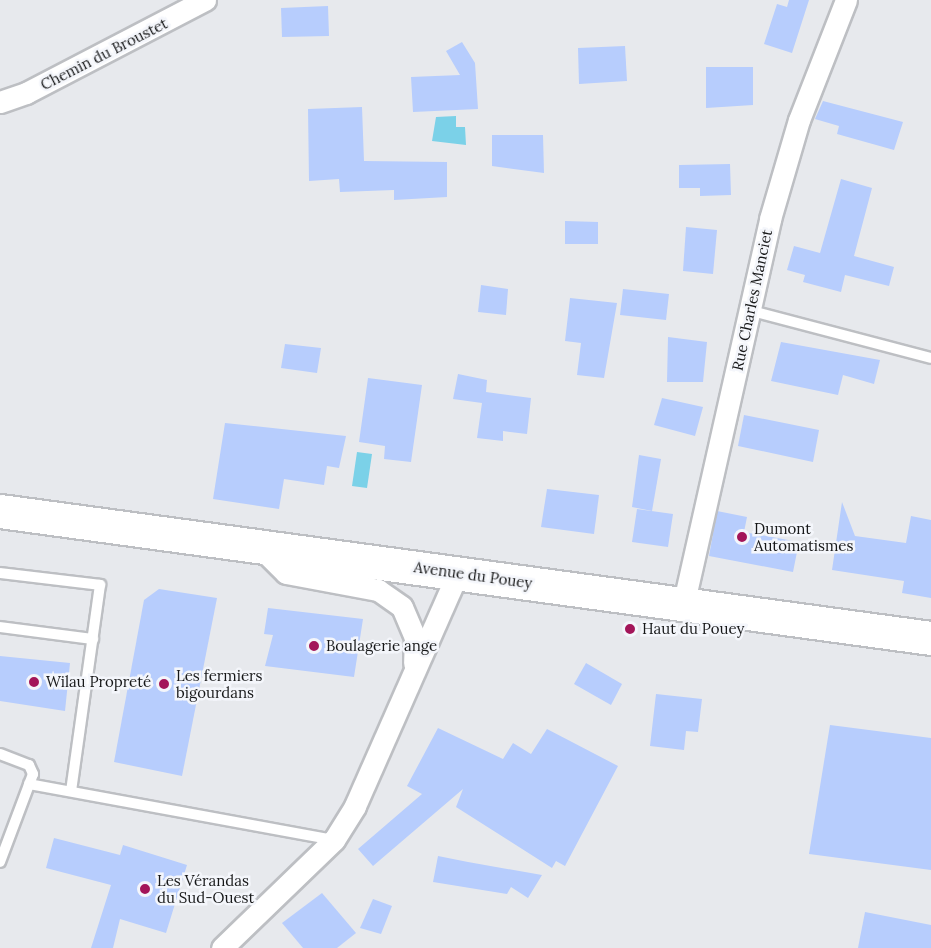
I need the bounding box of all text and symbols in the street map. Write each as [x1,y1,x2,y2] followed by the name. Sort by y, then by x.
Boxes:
[38,14,170,94] street label: Chemin du Broustet
[728,228,776,372] street label: Rue Charles Manciet
[754,519,853,554] place label: Dumont Automatismes
[735,530,749,544] marker: Dumont Automatismes
[413,558,533,592] street label: Avenue du Pouey
[642,620,744,638] place label: Haut du Pouey
[623,622,637,636] marker: Haut du Pouey
[326,637,437,655] place label: Boulagerie ange
[307,639,321,653] marker: Boulagerie ange
[176,666,263,701] place label: Les fermiers bigourdans
[46,673,151,691] place label: Wilau Propreté
[27,675,41,689] marker: Wilau Propreté
[157,677,171,691] marker: Les fermiers bigourdans
[157,871,254,906] place label: Les Vérandas du Sud-Ouest
[138,882,152,896] marker: Les Vérandas du Sud-Ouest

